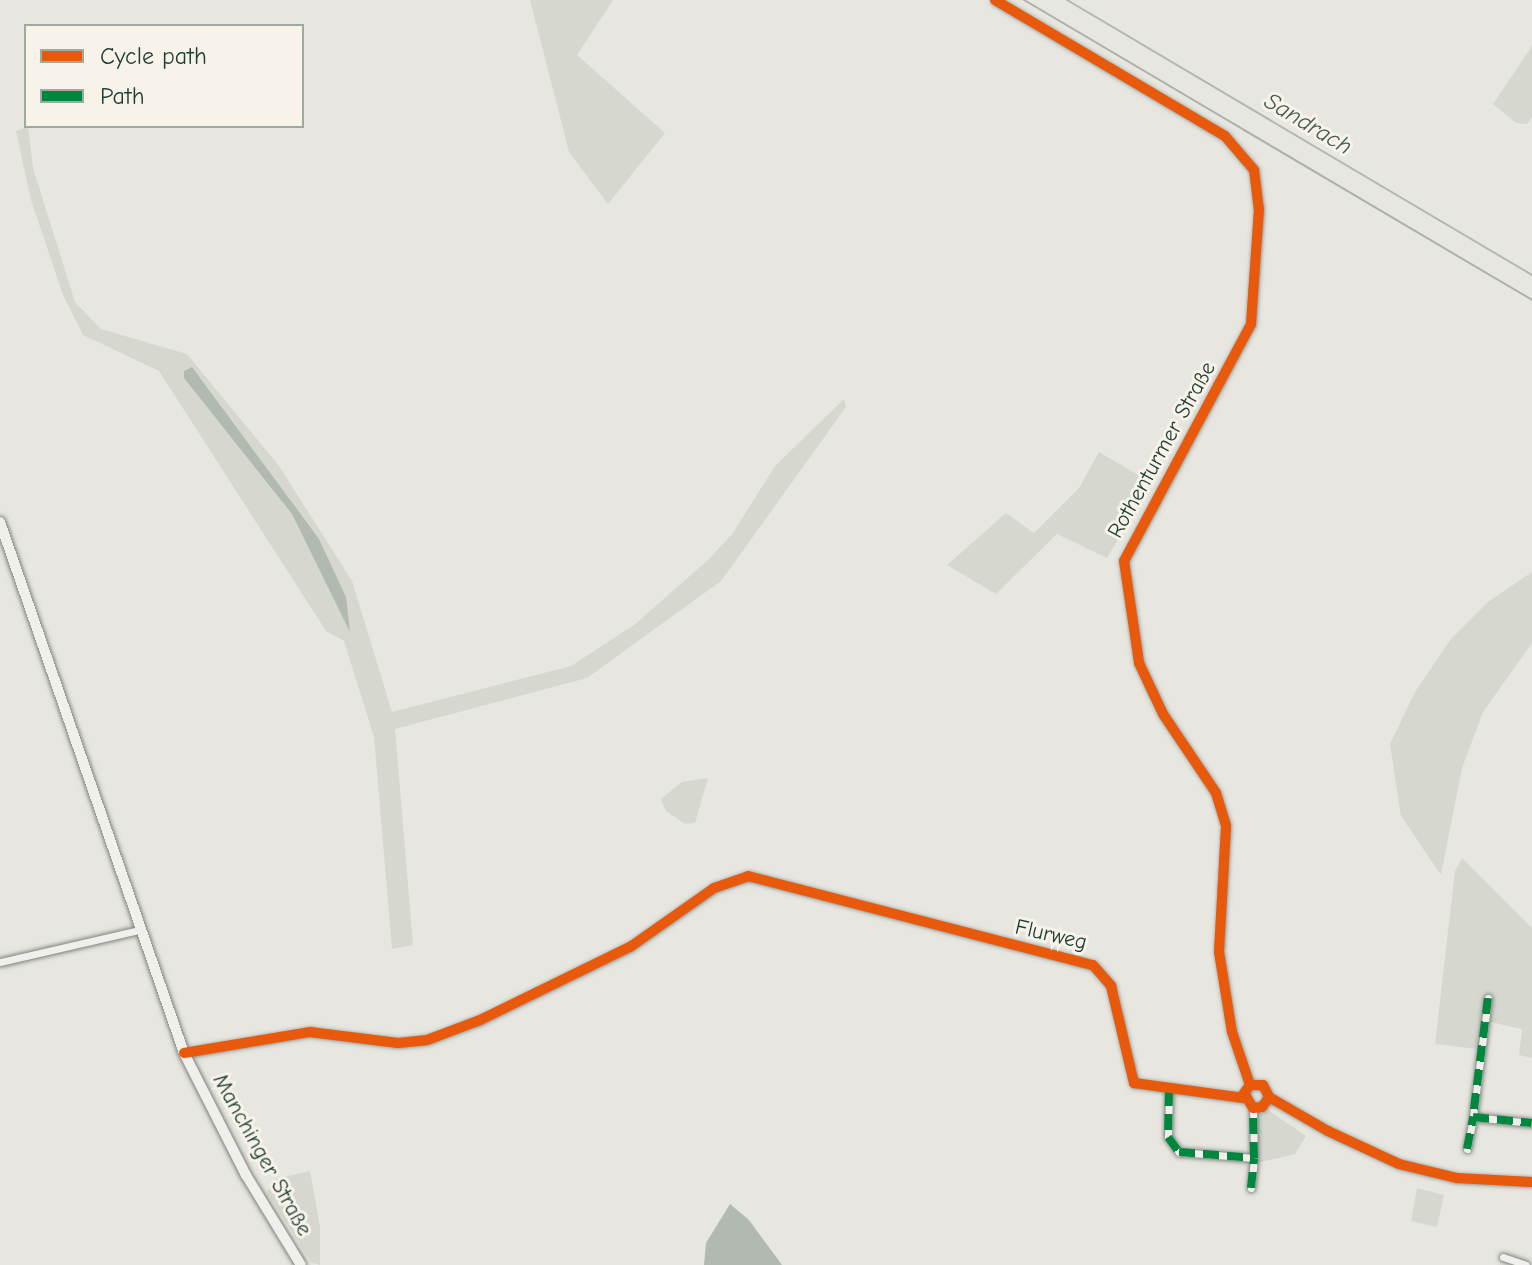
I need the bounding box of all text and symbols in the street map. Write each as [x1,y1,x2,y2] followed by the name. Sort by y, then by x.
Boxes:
[24,24,304,128] legend
[100,42,207,70] text: Cycle path
[100,82,145,110] text: Path
[1259,87,1357,161] water label: Sandrach
[1103,357,1221,543] street label: Rothenturmer Straße
[1013,914,1089,956] street label: Flurweg
[207,1069,317,1241] street label: Manchinger Straße

